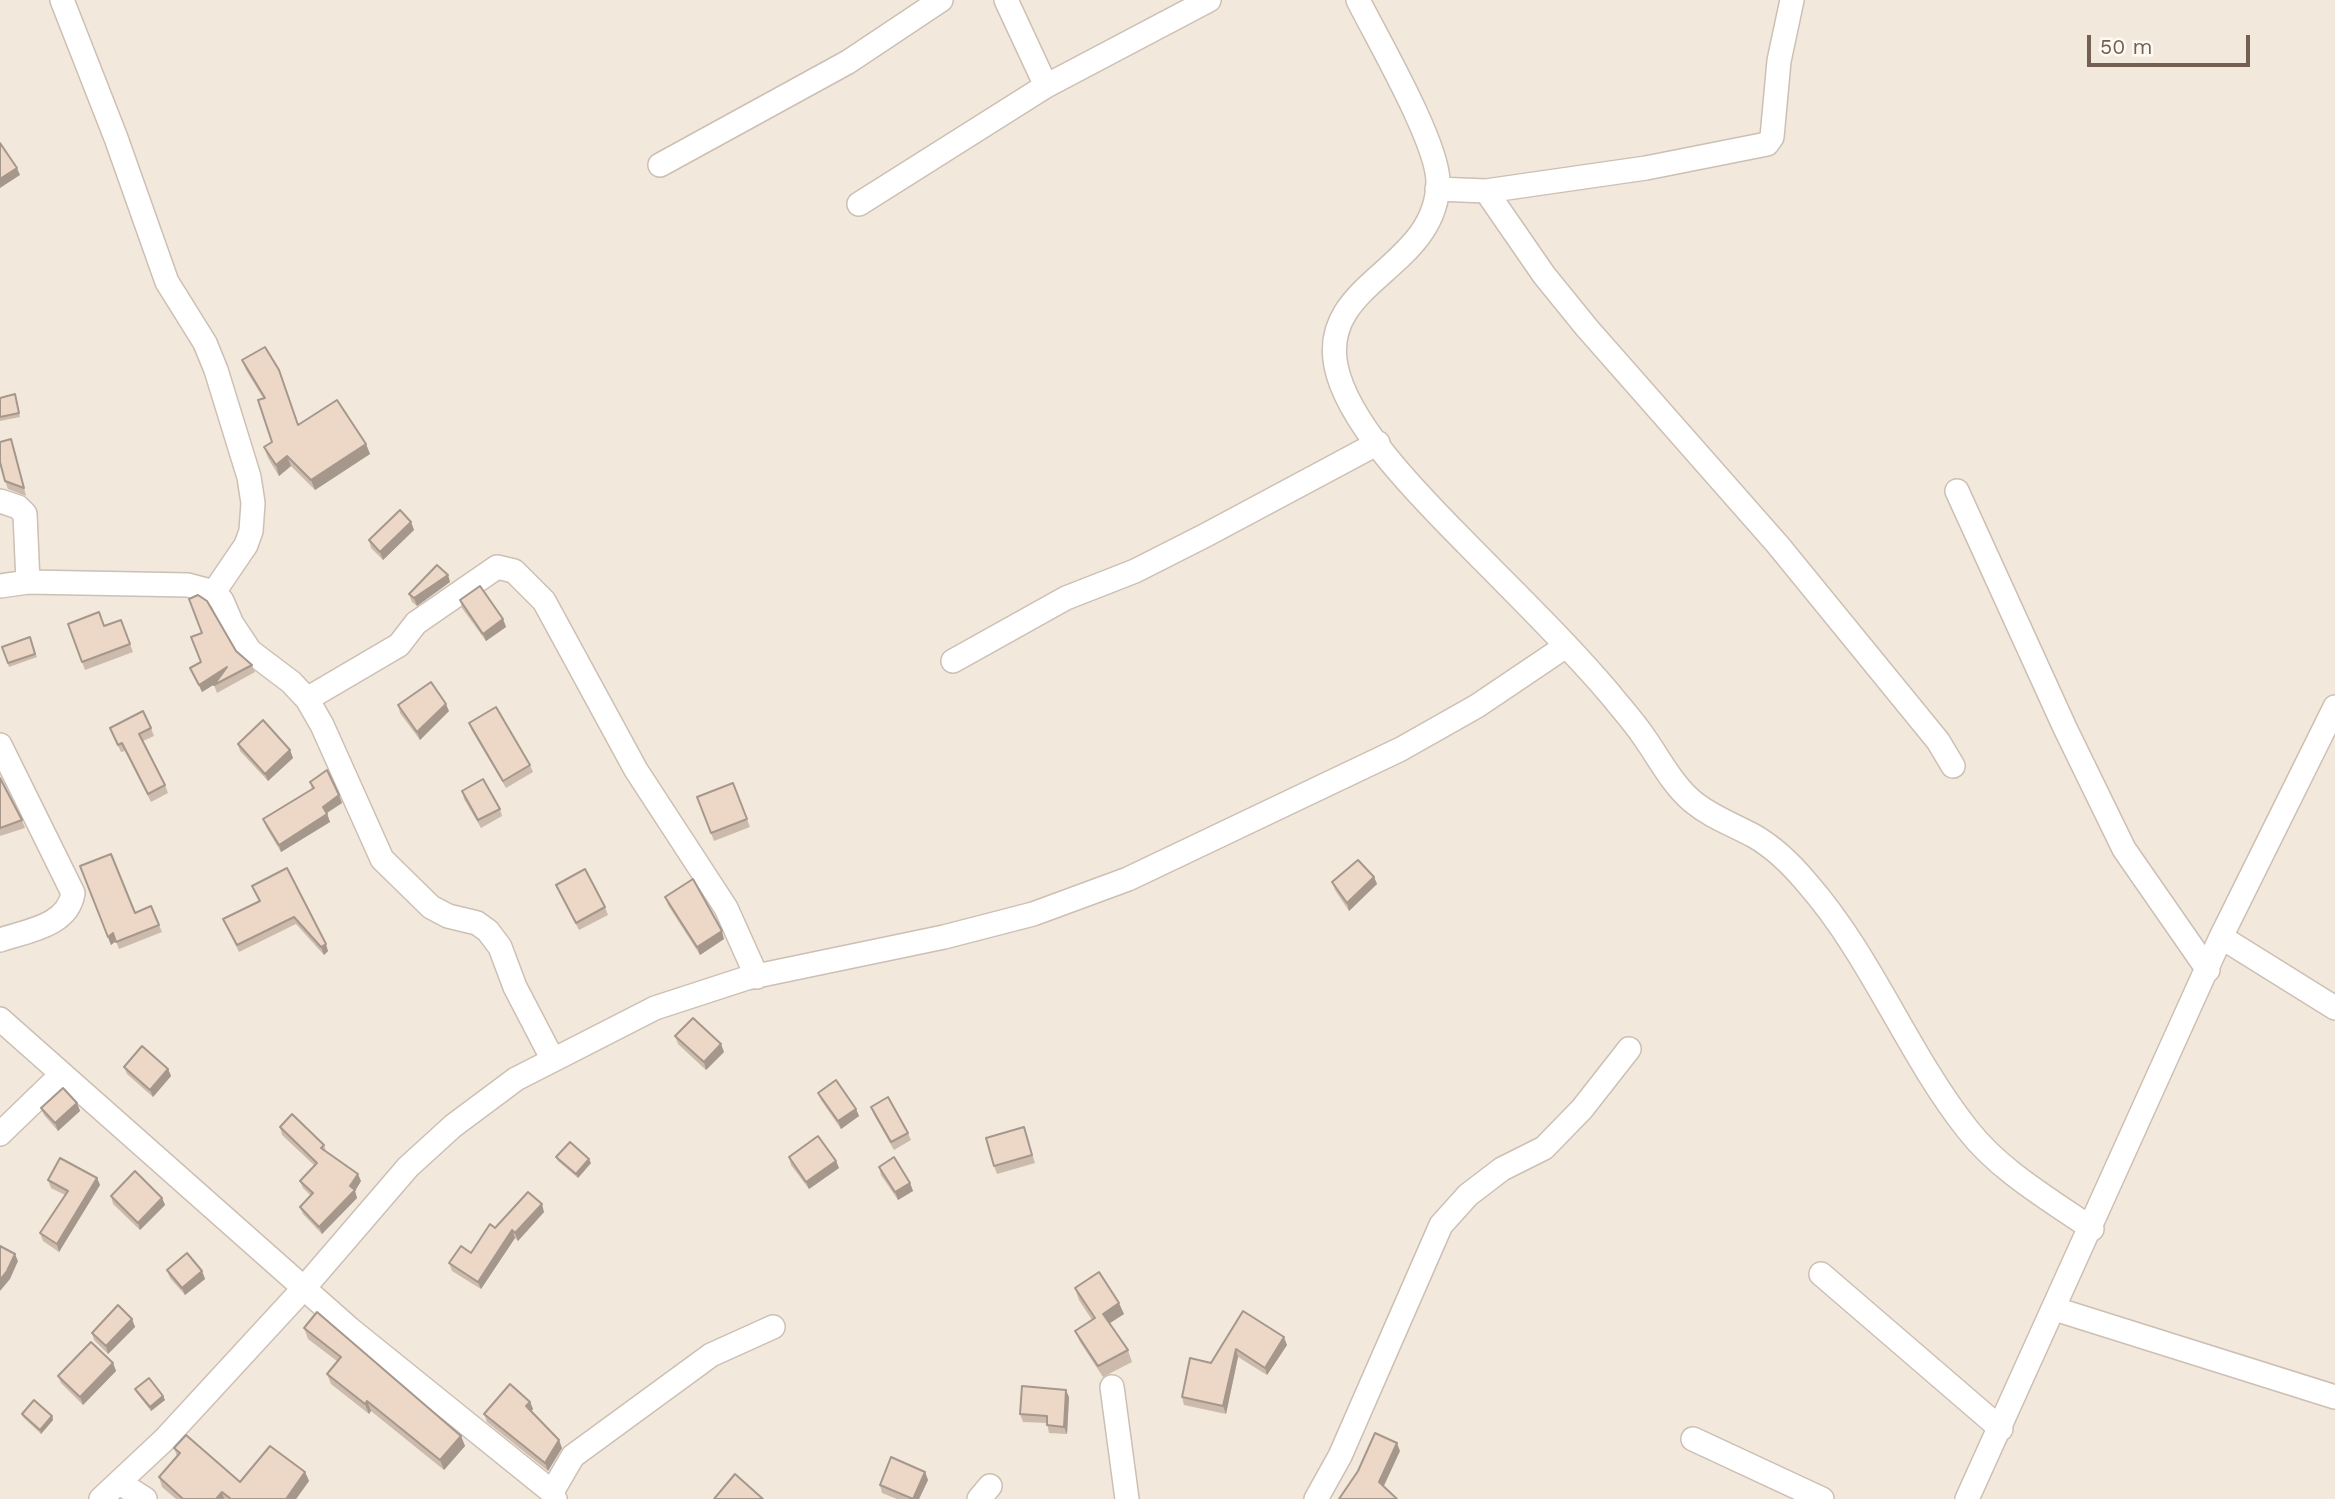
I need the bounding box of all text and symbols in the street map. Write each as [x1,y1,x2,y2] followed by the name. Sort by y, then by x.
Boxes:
[2090,21,2253,65] scale bar
[2100,34,2152,59] text: 50 m

